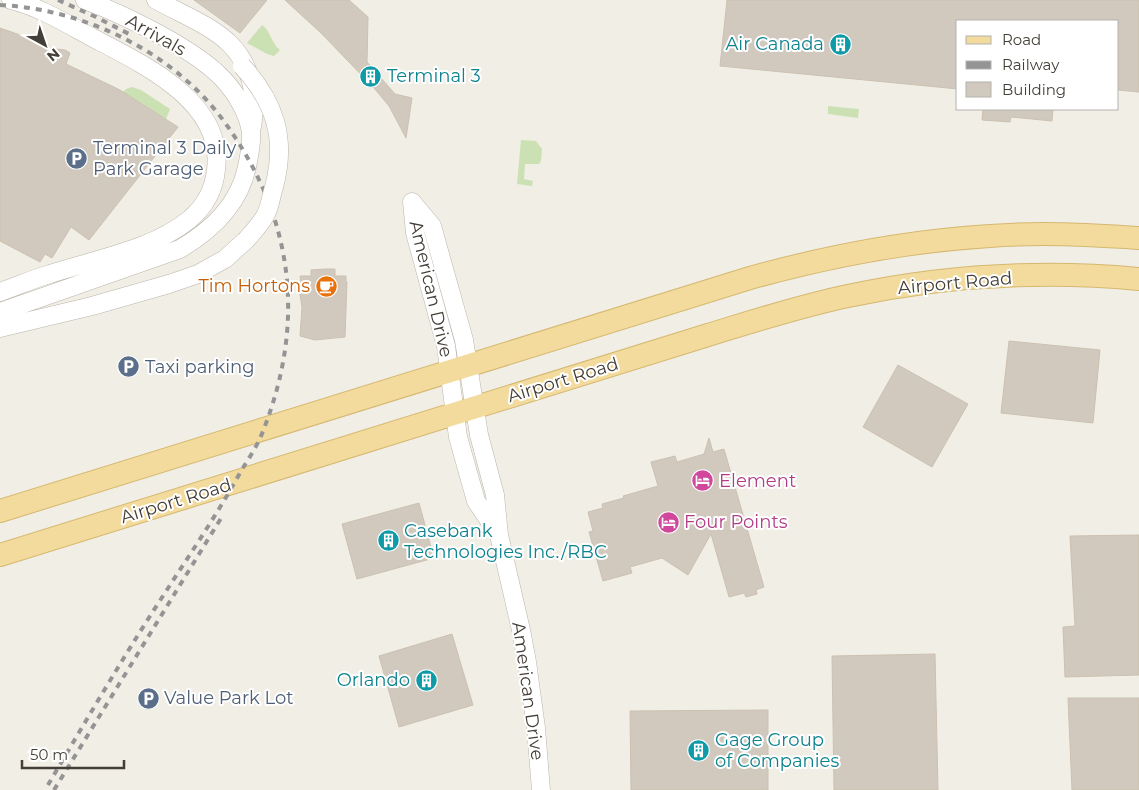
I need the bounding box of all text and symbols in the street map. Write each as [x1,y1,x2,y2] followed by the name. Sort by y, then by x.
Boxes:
[122,9,190,61] street label: Arrivals
[20,20,70,70] north arrow
[956,20,1119,110] legend
[1002,30,1041,49] text: Road
[828,32,852,56] building icon: Air Canada
[725,33,824,55] place label: Air Canada
[43,44,63,65] text: N
[1002,55,1060,74] text: Railway
[359,64,383,88] building icon: Terminal 3
[387,65,481,87] place label: Terminal 3
[1002,80,1066,99] text: Building
[93,137,237,180] place label: Terminal 3 Daily Park Garage
[65,146,89,170] parking icon: Terminal 3 Daily Park Garage
[405,219,457,360] street label: American Drive
[897,267,1013,299] street label: Airport Road
[314,274,338,298] cafe icon: Tim Hortons
[198,275,310,297] place label: Tim Hortons
[505,353,621,407] street label: Airport Road
[117,355,141,379] parking icon: Taxi parking
[145,356,255,378] place label: Taxi parking
[691,469,715,493] hotel icon: Element
[719,470,796,492] place label: Element
[118,474,234,528] street label: Airport Road
[656,510,680,534] hotel icon: Four Points
[684,511,788,533] place label: Four Points
[404,520,607,563] place label: Casebank Technologies Inc./RBC
[376,529,400,553] building icon: Casebank Technologies Inc./RBC
[507,620,549,762] street label: American Drive
[414,668,438,692] building icon: Orlando
[337,669,410,691] place label: Orlando
[136,686,160,710] parking icon: Value Park Lot
[164,687,294,709] place label: Value Park Lot
[715,729,839,772] place label: Gage Group of Companies
[22,738,125,770] scale bar
[687,738,711,762] building icon: Gage Group of Companies
[30,745,68,764] text: 50 m

